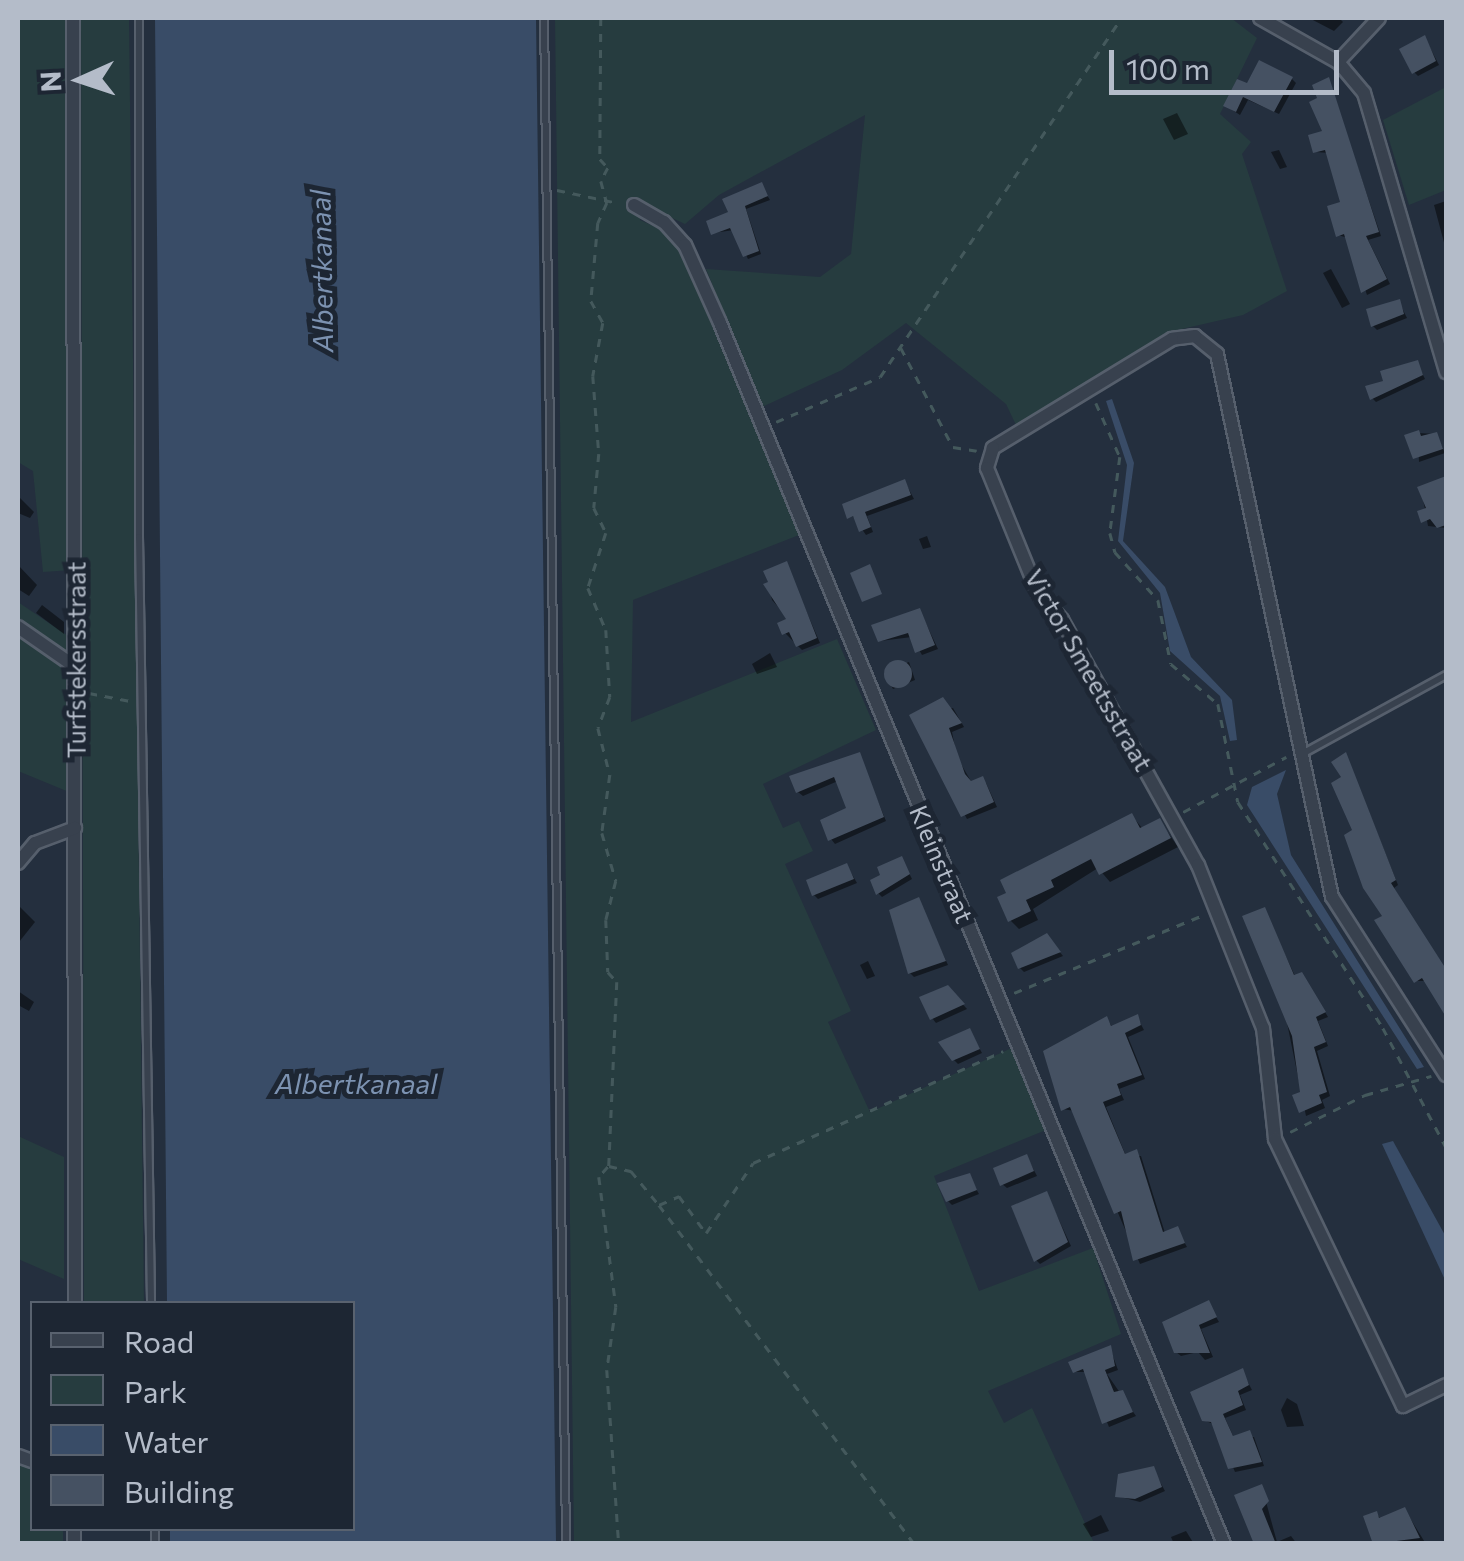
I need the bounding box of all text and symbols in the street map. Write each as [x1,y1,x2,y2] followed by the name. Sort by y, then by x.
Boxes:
[30,30,130,130] north arrow
[1114,30,1344,92] scale bar
[1126,49,1210,86] text: 100 m
[33,70,68,93] text: N
[303,189,339,353] water label: Albertkanaal
[61,562,91,758] street label: Turfstekersstraat
[1019,564,1159,776] street label: Victor Smeetsstraat
[904,801,980,927] street label: Kleinstraat
[275,1066,437,1100] water label: Albertkanaal
[30,1301,355,1531] legend
[124,1322,194,1359] text: Road
[124,1372,187,1409] text: Park
[124,1422,209,1459] text: Water
[124,1472,234,1509] text: Building

